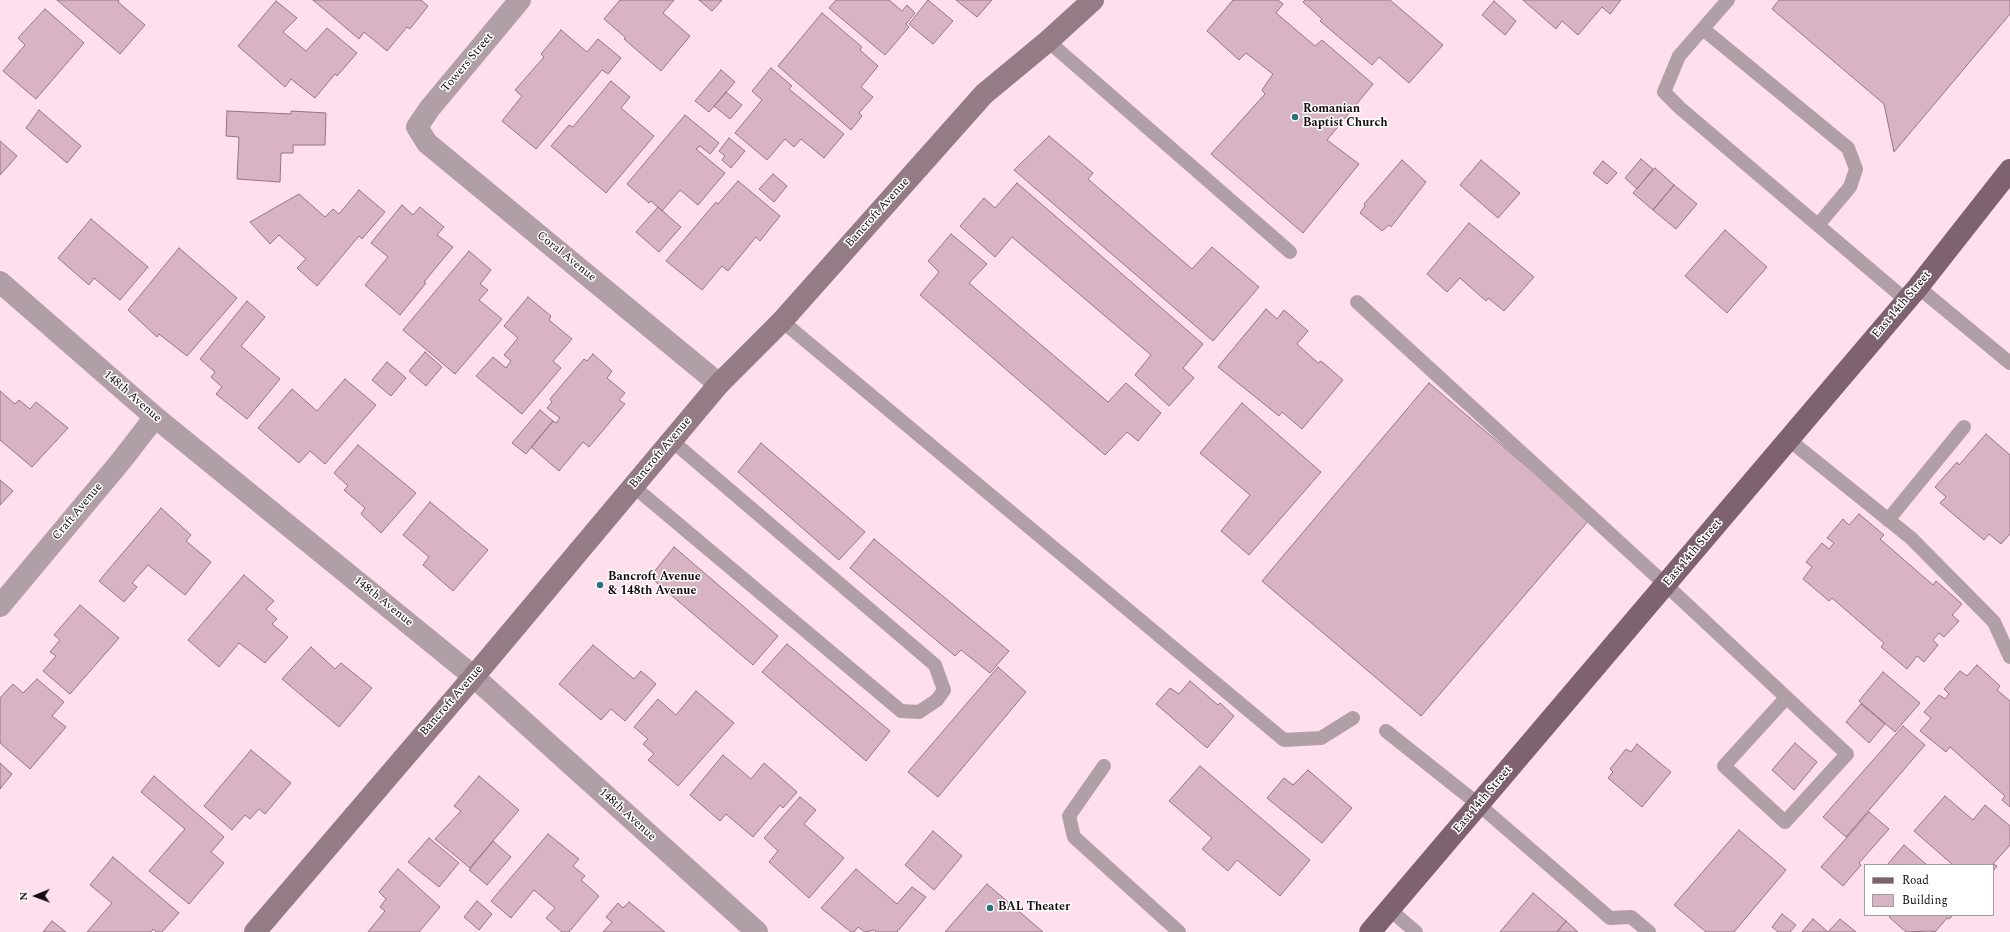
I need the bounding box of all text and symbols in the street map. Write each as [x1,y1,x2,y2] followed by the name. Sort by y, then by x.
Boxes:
[439,30,497,96] street label: Towers Street
[1303,103,1388,131] place label: Romanian Baptist Church
[1290,112,1300,122] marker: Romanian Baptist Church
[843,175,913,251] street label: Bancroft Avenue
[533,229,599,285] street label: Coral Avenue
[1870,268,1934,342] street label: East 14th Street
[100,368,164,426] street label: 148th Avenue
[627,414,695,492] street label: Bancroft Avenue
[50,480,106,544] street label: Craft Avenue
[1661,516,1725,590] street label: East 14th Street
[608,571,701,599] place label: Bancroft Avenue & 148th Avenue
[351,574,415,630] street label: 148th Avenue
[595,580,605,590] marker: Bancroft Avenue & 148th Avenue
[417,663,487,739] street label: Bancroft Avenue
[1451,763,1515,837] street label: East 14th Street
[595,786,659,844] street label: 148th Avenue
[1864,864,1994,916] legend
[1902,871,1929,890] text: Road
[16,876,56,916] north arrow
[1902,891,1948,910] text: Building
[15,892,32,901] text: N
[998,901,1070,915] place label: BAL Theater
[985,903,995,913] marker: BAL Theater

